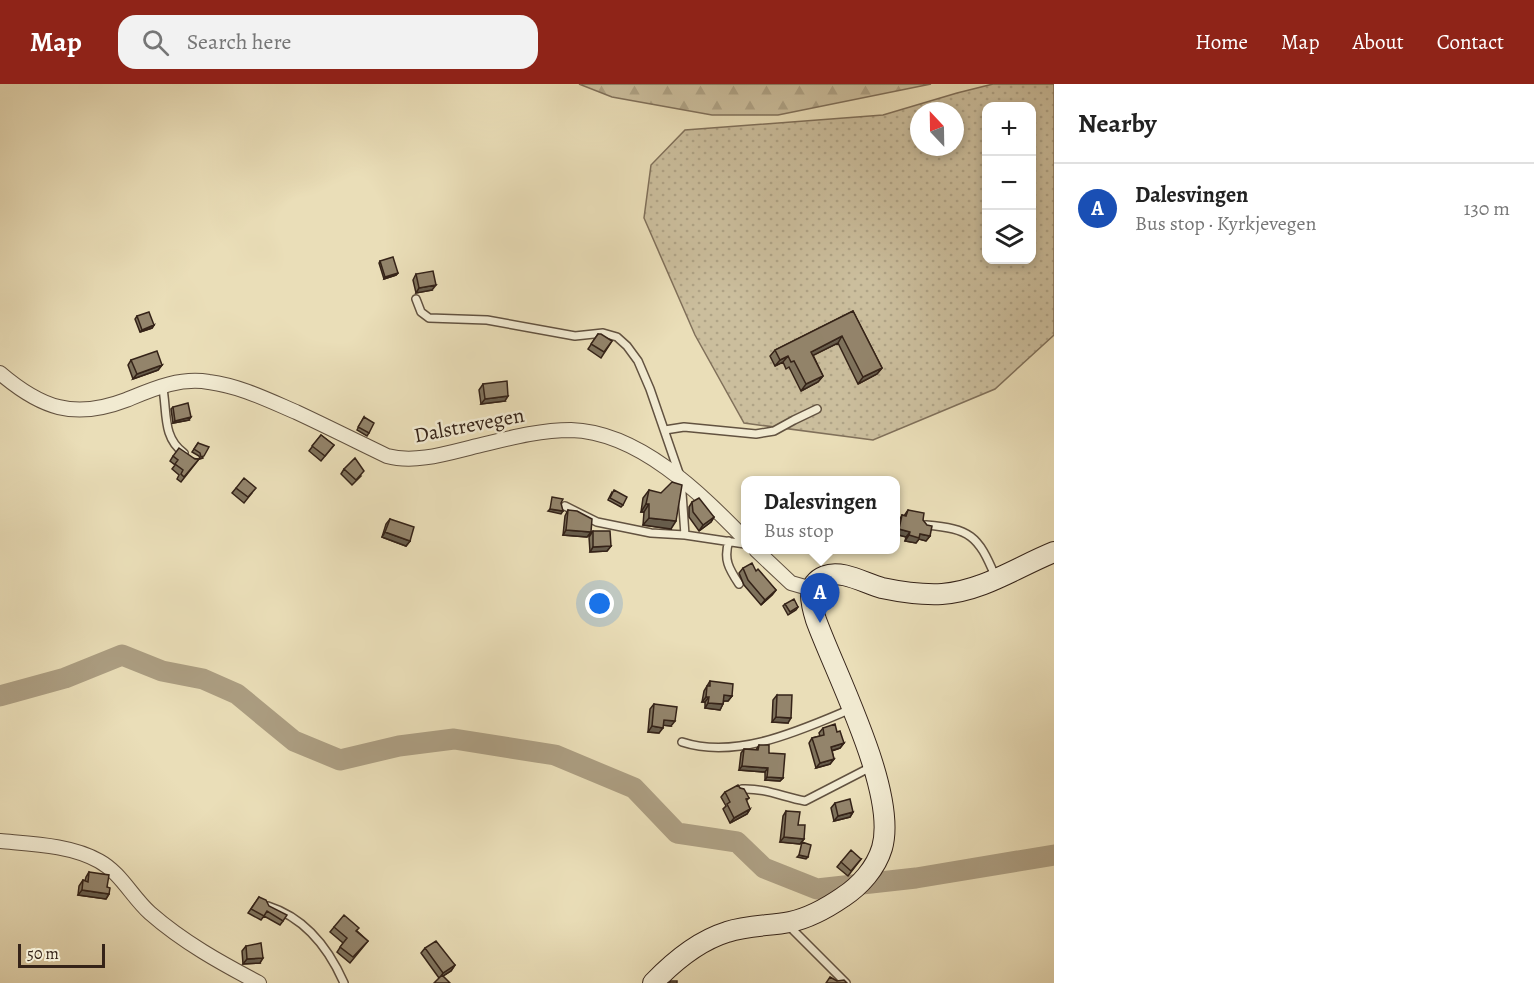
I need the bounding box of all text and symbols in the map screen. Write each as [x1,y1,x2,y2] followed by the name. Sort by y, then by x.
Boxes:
[118,15,538,69] search box
[30,23,82,61] text: Map
[139,26,172,59] icon: search
[187,27,291,57] text: Search here
[1195,28,1248,56] text: Home
[1281,28,1319,56] text: Map
[1352,28,1404,56] text: About
[1437,28,1504,56] text: Contact
[910,102,964,156] north arrow
[982,102,1036,264] map controls
[982,102,1036,156] button: +
[1078,106,1157,141] text: Nearby
[982,156,1036,210] button: −
[1135,180,1248,210] text: Dalesvingen
[1091,195,1104,222] text: A
[1464,195,1510,222] text: 130 m
[982,210,1036,264] button: layers
[1135,210,1317,237] text: Bus stop · Kyrkjevegen
[411,401,527,449] street label: Dalstrevegen
[741,476,900,554] popup
[764,487,877,517] text: Dalesvingen
[764,517,834,544] text: Bus stop
[800,574,840,623] pin: A
[585,589,614,618] your location
[18,941,105,968] scale bar
[27,943,59,965] text: 50 m

